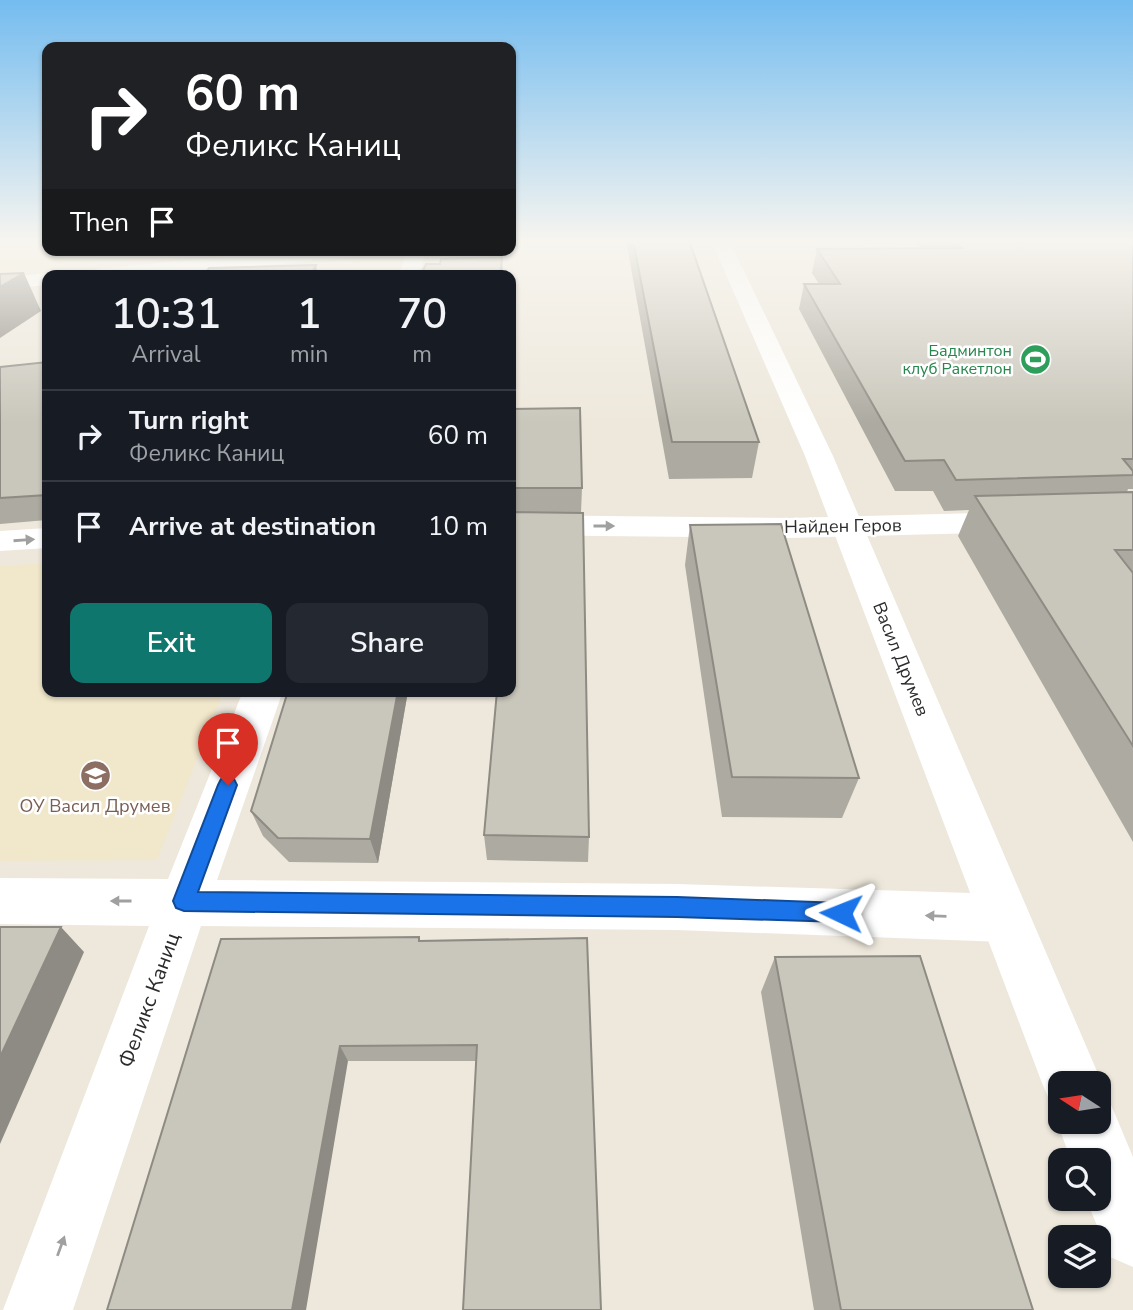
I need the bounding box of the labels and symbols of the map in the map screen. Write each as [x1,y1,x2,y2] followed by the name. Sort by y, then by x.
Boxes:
[902,340,1012,380] place label: Бадминтон клуб Ракетлон
[1018,343,1052,377] sports icon: Бадминтон клуб Ракетлон
[784,513,902,539] street label: Найден Геров
[593,520,615,532] one-way arrow
[13,534,35,545] one-way arrow
[867,598,935,720] street label: Васил Друмев
[198,713,258,785] pin
[78,759,112,793] school or university icon: ОУ Васил Друмев
[20,794,171,818] place label: ОУ Васил Друмев
[804,876,878,950] position arrow
[110,895,132,907] one-way arrow
[925,910,947,921] one-way arrow
[112,929,186,1071] street label: Феликс Каниц
[1048,1071,1111,1134] north arrow
[56,1235,67,1256] one-way arrow

